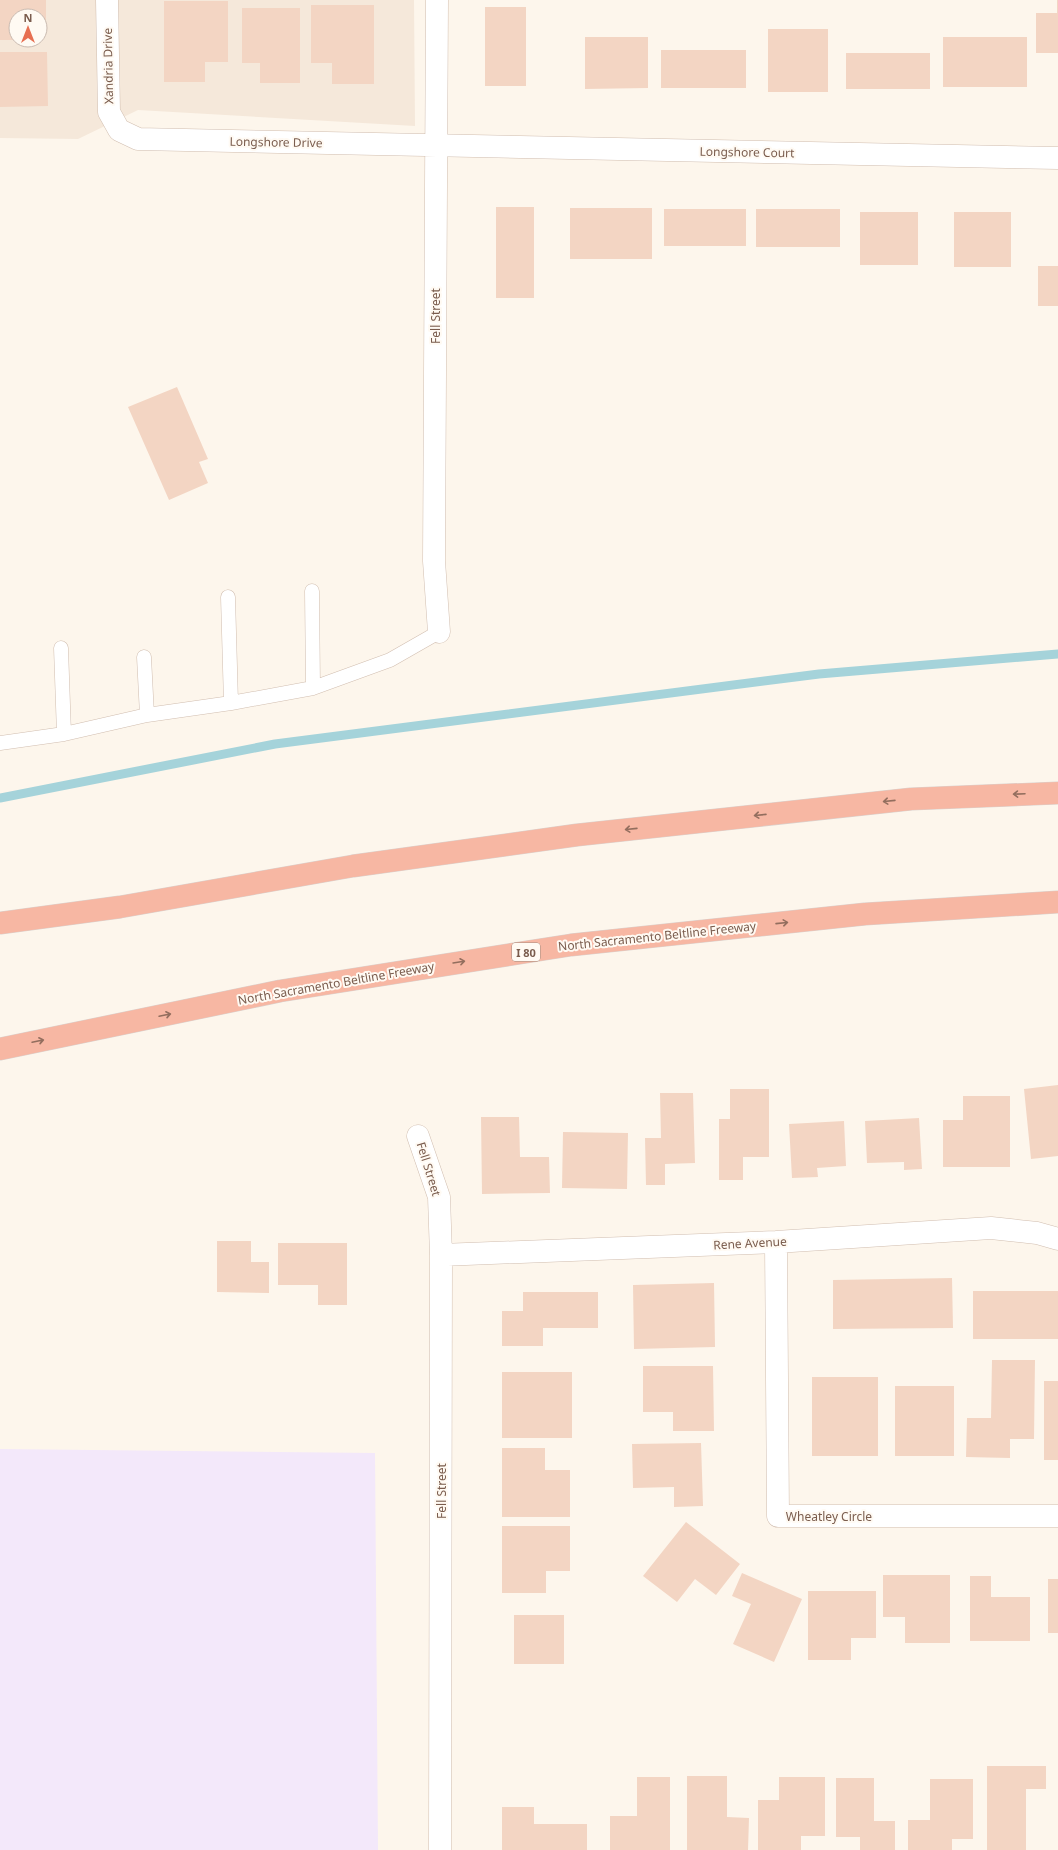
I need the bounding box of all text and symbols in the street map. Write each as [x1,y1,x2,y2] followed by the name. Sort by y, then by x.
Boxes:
[8,8,48,48] north arrow
[24,10,32,25] text: N
[99,28,117,104] street label: Xandria Drive
[229,133,323,151] street label: Longshore Drive
[699,143,795,161] street label: Longshore Court
[427,287,444,344] street label: Fell Street
[1013,791,1026,798] one-way arrow
[883,798,896,805] one-way arrow
[754,811,767,819] one-way arrow
[625,825,638,833] one-way arrow
[557,917,758,955] street label: North Sacramento Beltline Freeway
[775,919,788,926] one-way arrow
[512,943,540,961] road number: I 80
[237,957,436,1009] street label: North Sacramento Beltline Freeway
[452,958,465,966] one-way arrow
[159,1010,172,1018] one-way arrow
[31,1037,44,1045] one-way arrow
[413,1140,445,1199] street label: Fell Street
[713,1233,787,1253] street label: Rene Avenue
[433,1462,450,1519] street label: Fell Street
[786,1508,872,1525] street label: Wheatley Circle

